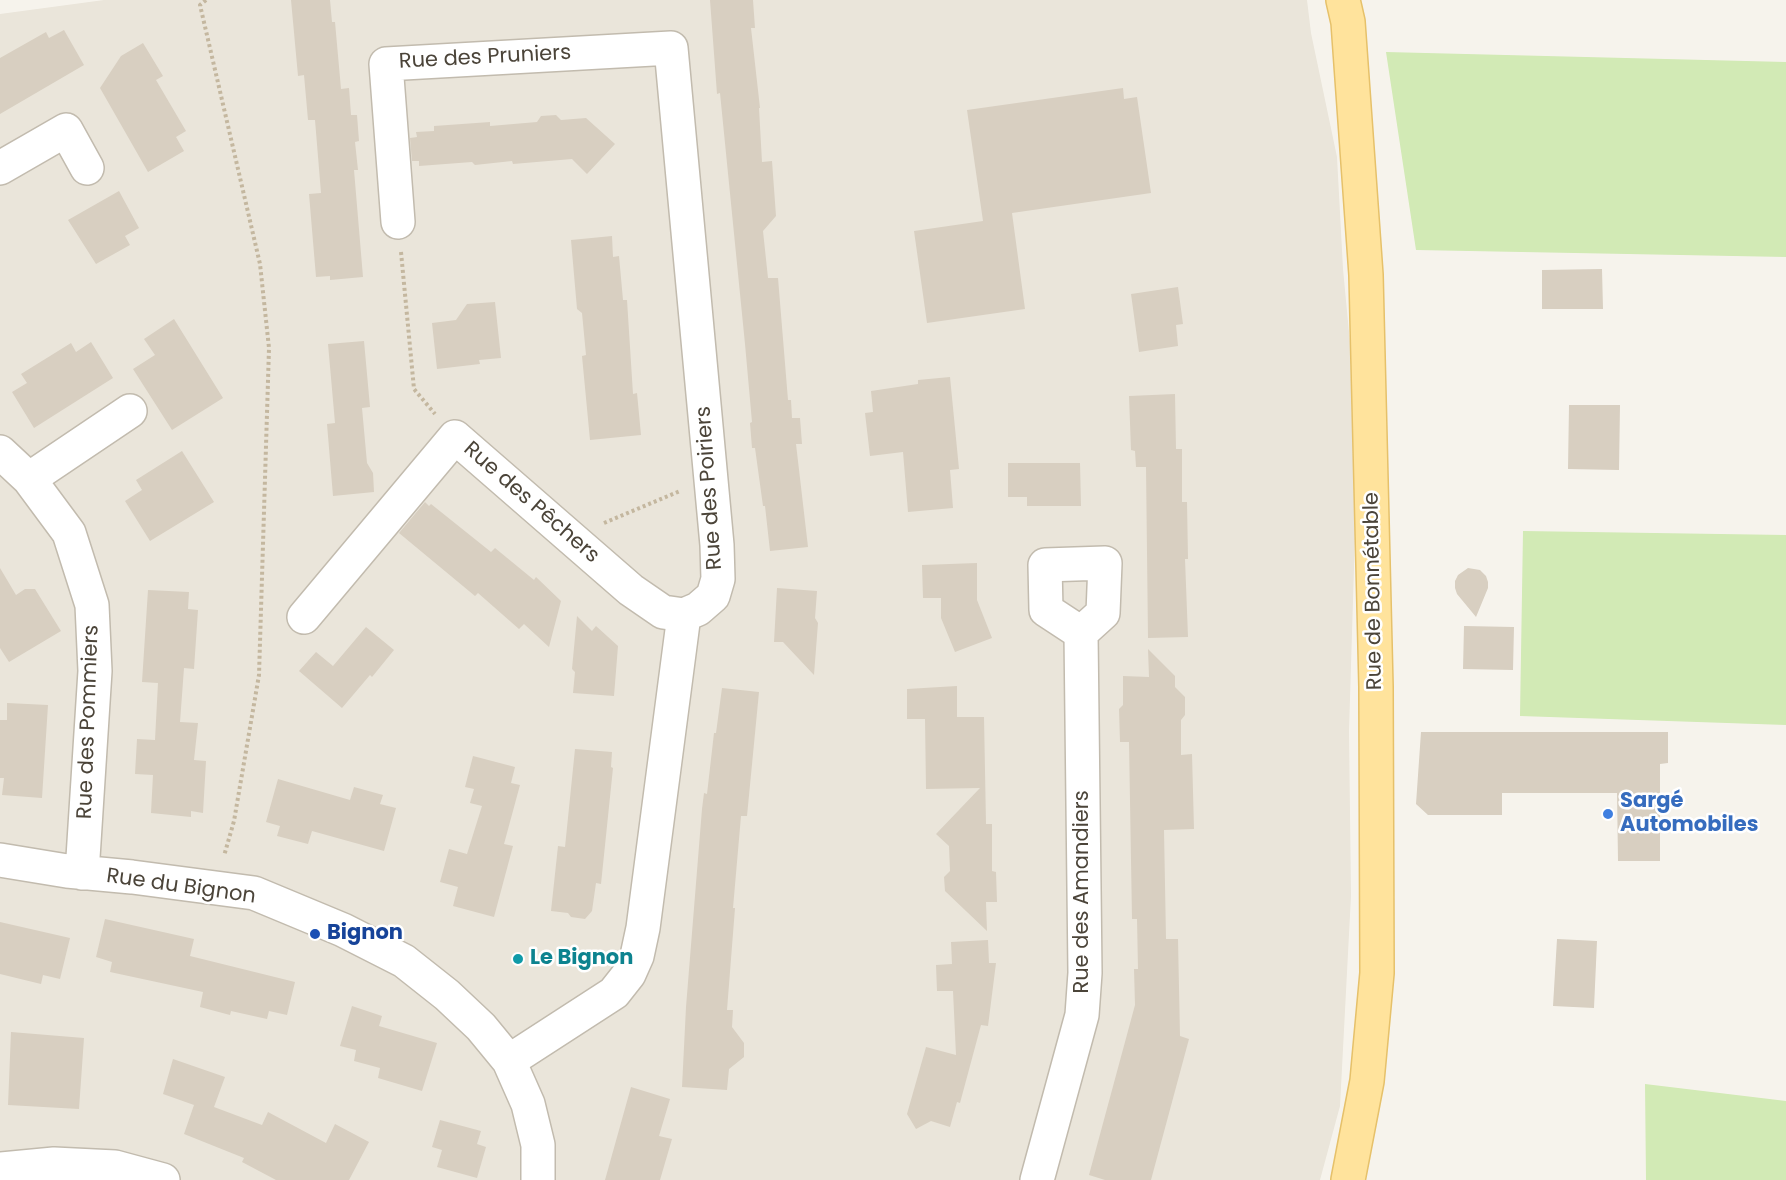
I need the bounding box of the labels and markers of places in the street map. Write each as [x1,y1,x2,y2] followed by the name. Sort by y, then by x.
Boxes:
[1620,789,1758,839] place label: Sargé Automobiles
[1601,807,1615,821] marker: Sargé Automobiles
[327,921,403,947] place label: Bignon
[308,927,322,941] marker: Bignon
[530,946,633,972] place label: Le Bignon
[511,952,525,966] marker: Le Bignon

